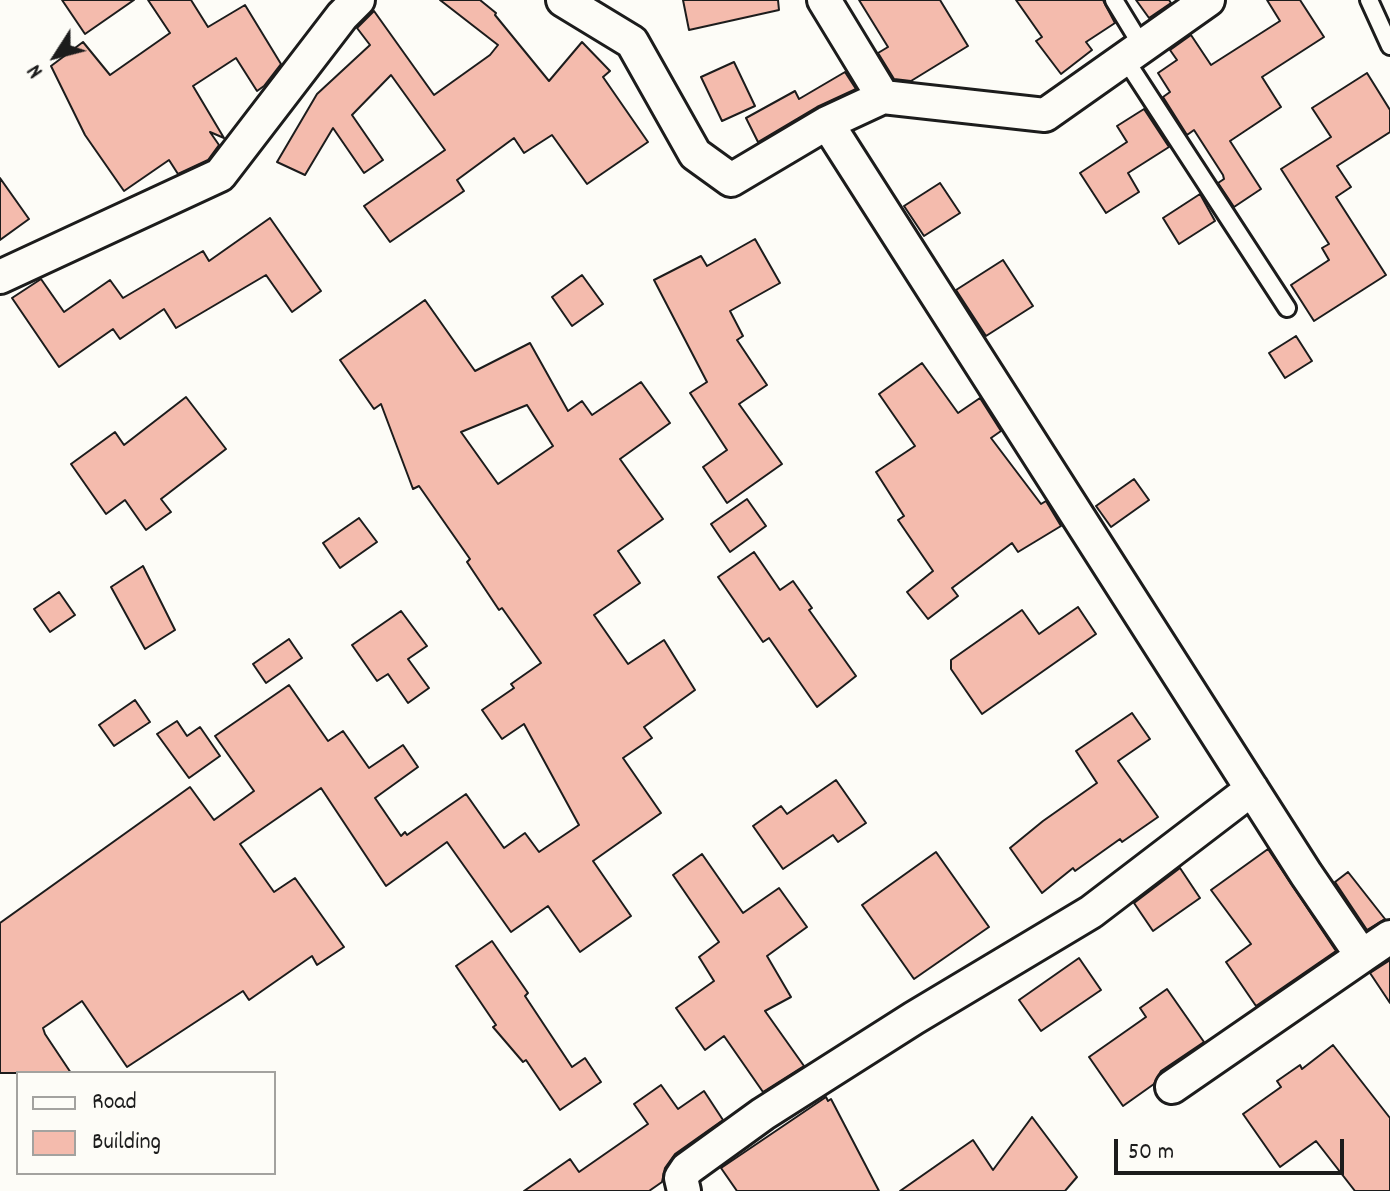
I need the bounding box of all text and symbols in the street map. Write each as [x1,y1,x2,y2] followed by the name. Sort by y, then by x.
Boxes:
[16,16,96,96] north arrow
[20,57,52,84] text: N
[16,1071,276,1175] legend
[92,1086,137,1120] text: Road
[1118,1123,1348,1173] scale bar
[92,1126,161,1160] text: Building
[1128,1136,1174,1170] text: 50 m

